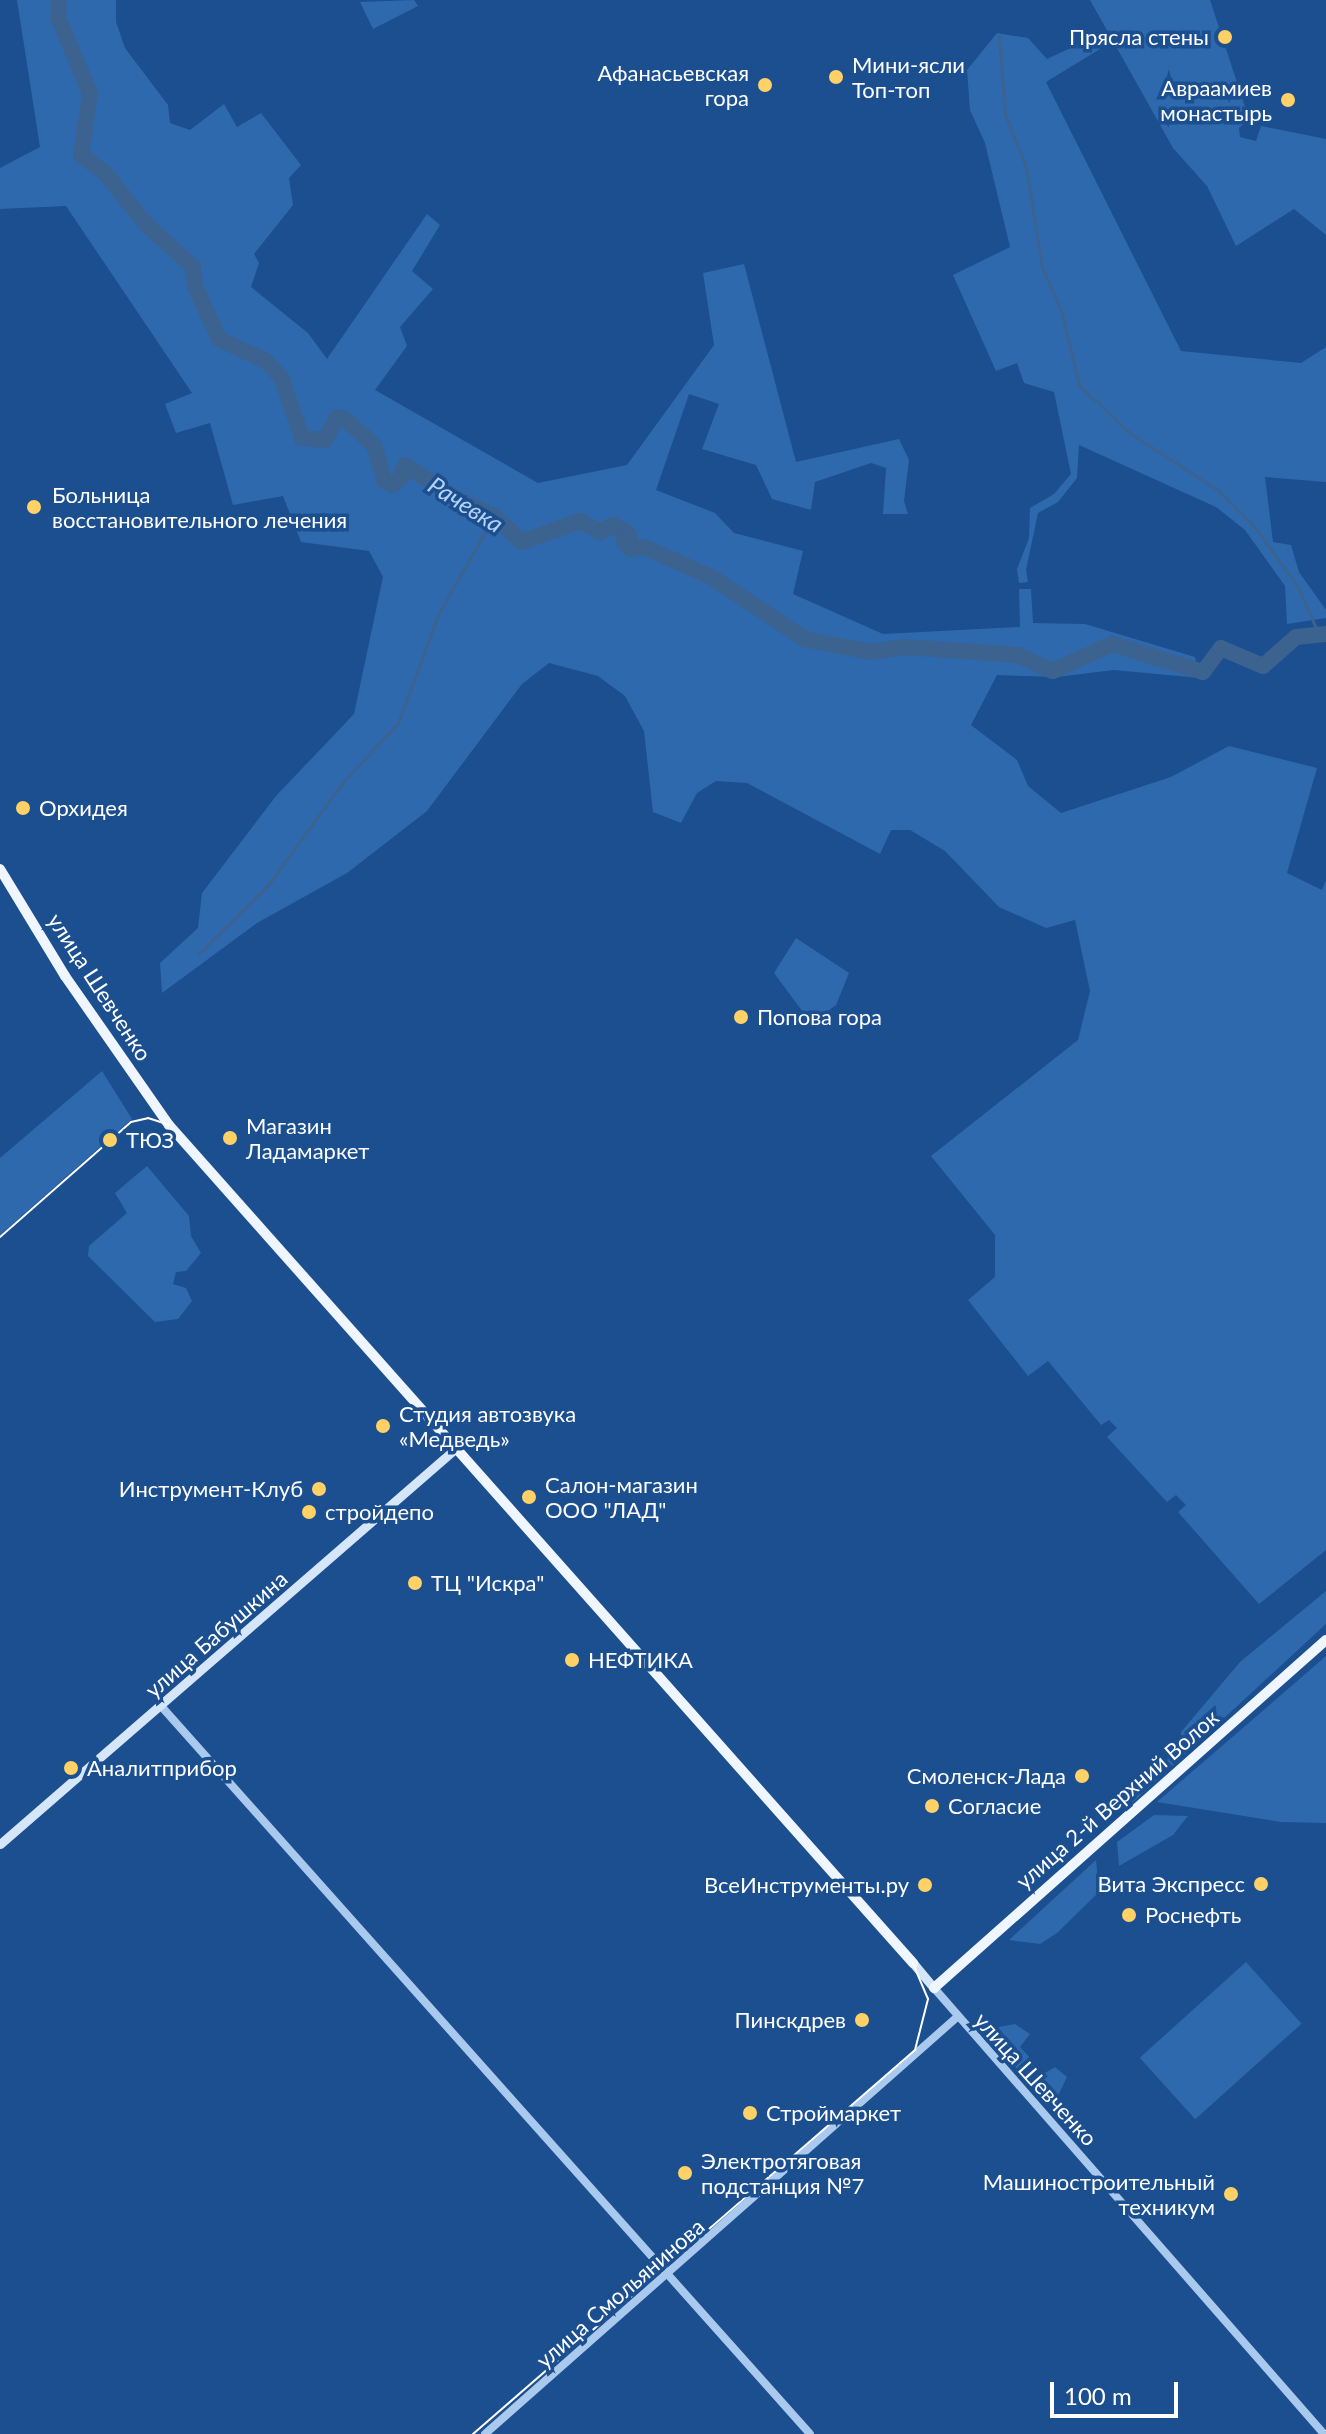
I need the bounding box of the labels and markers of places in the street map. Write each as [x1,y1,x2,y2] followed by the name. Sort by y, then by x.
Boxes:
[1069,24,1209,50] place label: Прясла стены
[1216,28,1234,46] marker: Прясла стены
[852,51,965,102] place label: Мини-ясли Топ-топ
[597,59,749,110] place label: Афанасьевская гора
[827,68,845,86] marker: Мини-ясли Топ-топ
[1160,74,1272,126] place label: Авраамиев монастырь
[756,76,774,94] marker: Афанасьевская гора
[1279,91,1297,109] marker: Авраамиев монастырь
[52,481,347,532] place label: Больница восстановительного лечения
[23,496,45,518] marker: Больница восстановительного лечения
[39,795,128,821] place label: Орхидея
[14,799,32,817] marker: Орхидея
[757,1004,882,1030] place label: Попова гора
[732,1008,750,1026] marker: Попова гора
[246,1112,369,1164] place label: Магазин Ладамаркет
[126,1127,174,1153] place label: ТЮЗ
[221,1129,239,1147] marker: Магазин Ладамаркет
[101,1131,119,1149] marker: ТЮЗ
[399,1400,576,1452] place label: Студия автозвука «Медведь»
[374,1417,392,1435] marker: Студия автозвука «Медведь»
[545,1471,698,1522] place label: Салон-магазин ООО "ЛАД"
[119,1476,303,1502] place label: Инструмент-Клуб
[310,1480,328,1498] marker: Инструмент-Клуб
[520,1488,538,1506] marker: Салон-магазин ООО "ЛАД"
[325,1499,434,1525] place label: стройдепо
[300,1503,318,1521] marker: стройдепо
[431,1570,544,1596] place label: ТЦ "Искра"
[406,1574,424,1592] marker: ТЦ "Искра"
[588,1647,693,1673] place label: НЕФТИКА
[563,1651,581,1669] marker: НЕФТИКА
[87,1755,237,1781] place label: Аналитприбор
[62,1759,80,1777] marker: Аналитприбор
[907,1763,1066,1789] place label: Смоленск-Лада
[1073,1767,1091,1785] marker: Смоленск-Лада
[948,1793,1041,1819] place label: Согласие
[923,1797,941,1815] marker: Согласие
[1098,1871,1245,1897] place label: Вита Экспресс
[704,1872,909,1898] place label: ВсеИнструменты.ру
[1252,1875,1270,1893] marker: Вита Экспресс
[916,1876,934,1894] marker: ВсеИнструменты.ру
[1145,1902,1241,1928] place label: Роснефть
[1120,1906,1138,1924] marker: Роснефть
[735,2007,846,2033] place label: Пинскдрев
[853,2011,871,2029] marker: Пинскдрев
[766,2100,901,2126] place label: Строймаркет
[741,2104,759,2122] marker: Строймаркет
[701,2147,864,2198] place label: Электротяговая подстанция №7
[676,2164,694,2182] marker: Электротяговая подстанция №7
[983,2168,1215,2220] place label: Машиностроительный техникум
[1222,2185,1240,2203] marker: Машиностроительный техникум

